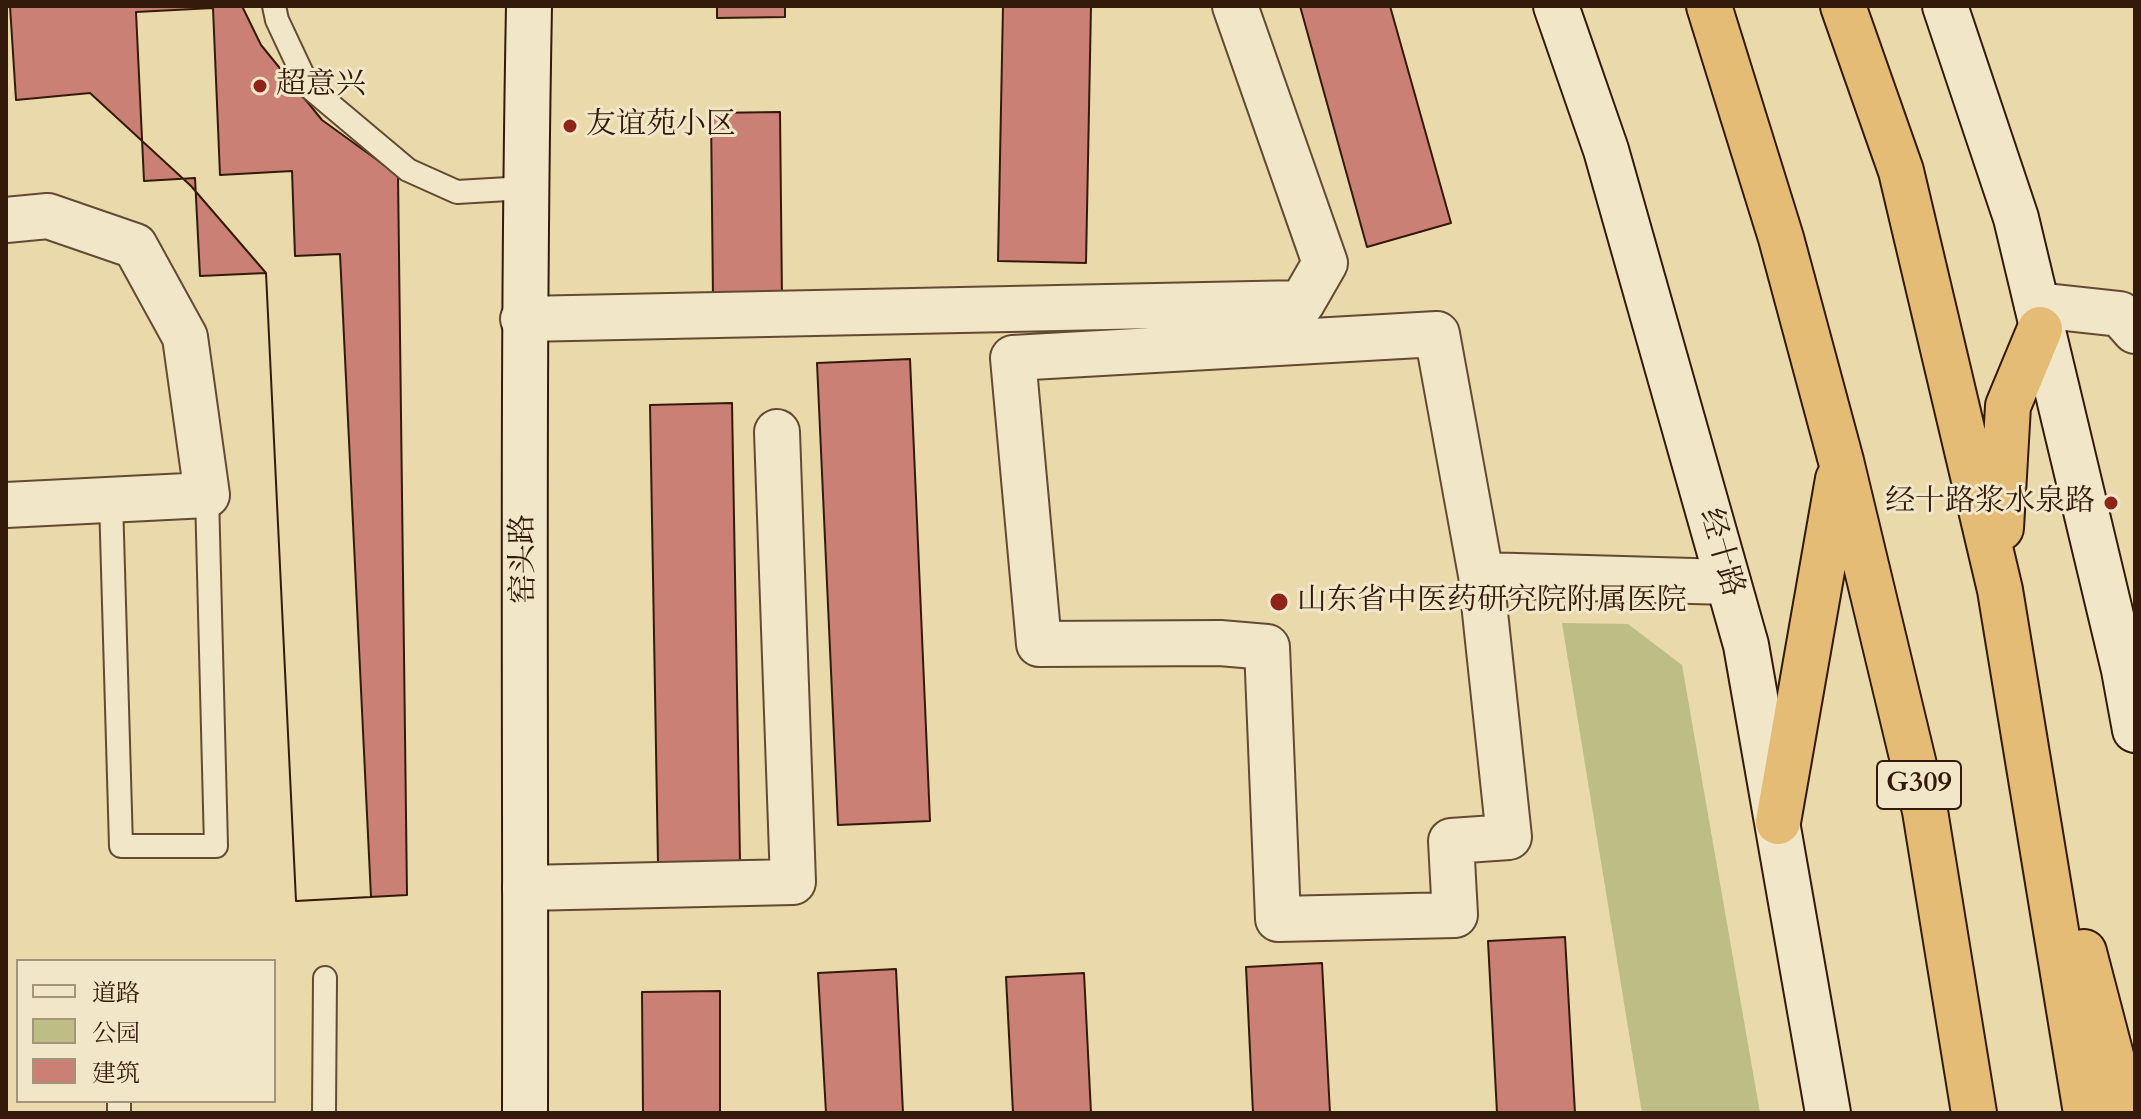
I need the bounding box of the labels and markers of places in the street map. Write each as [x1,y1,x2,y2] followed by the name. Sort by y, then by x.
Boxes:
[276,68,366,104] place label: 超意兴
[251,77,269,95] marker: 超意兴
[586,108,736,144] place label: 友谊苑小区
[561,117,579,135] marker: 友谊苑小区
[1885,485,2095,521] place label: 经十路浆水泉路
[2102,494,2120,512] marker: 经十路浆水泉路
[1297,584,1687,620] place label: 山东省中医药研究院附属医院
[1268,591,1290,613] marker: 山东省中医药研究院附属医院

